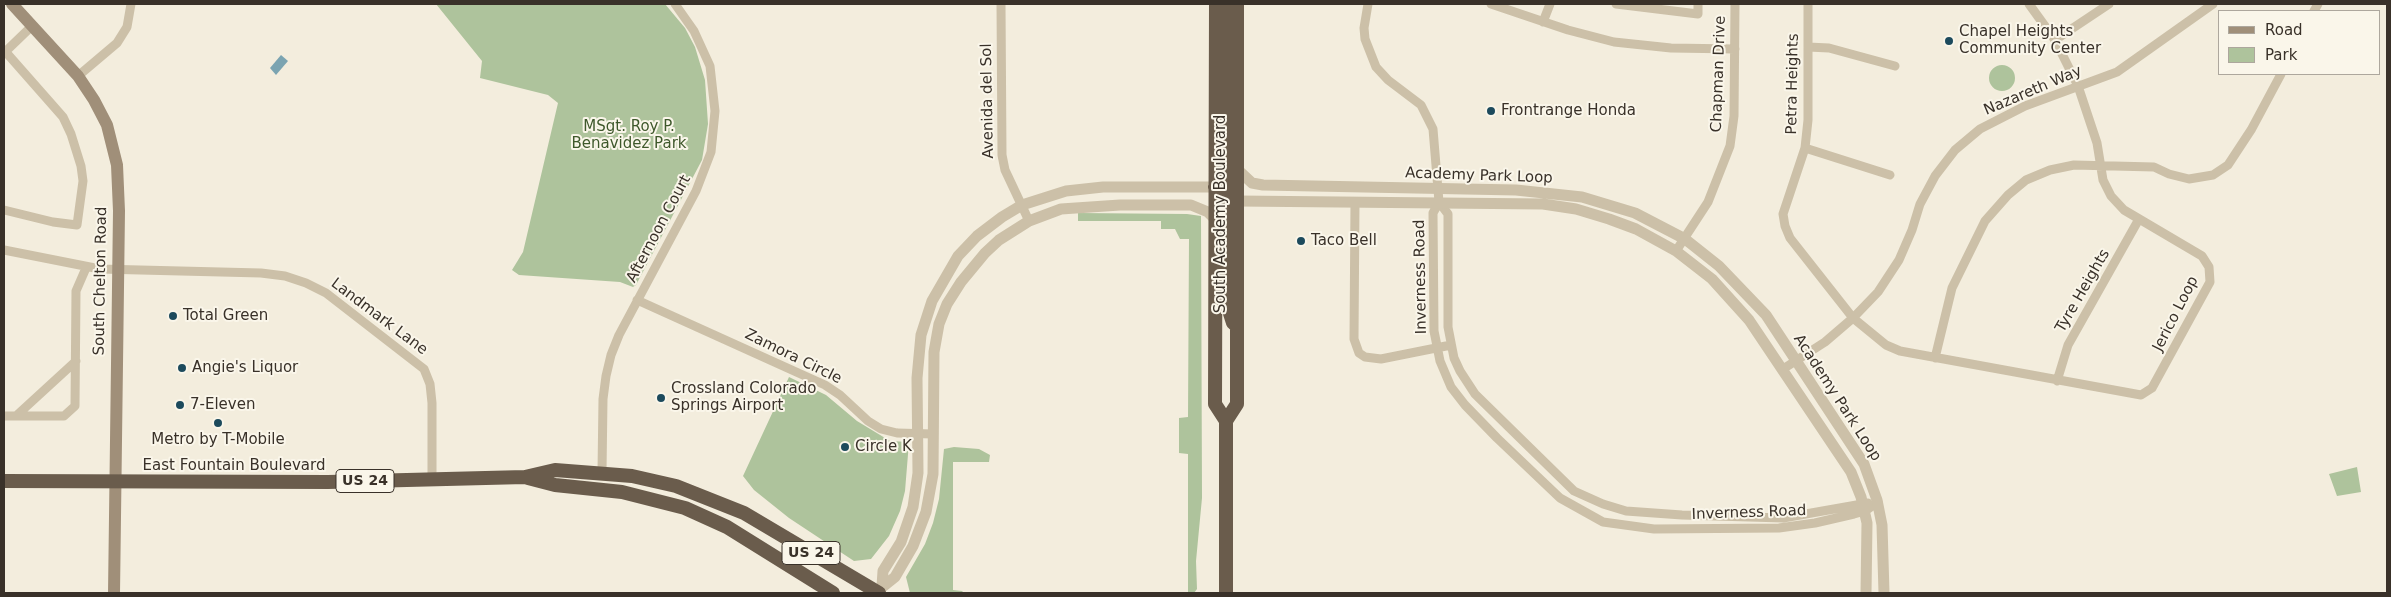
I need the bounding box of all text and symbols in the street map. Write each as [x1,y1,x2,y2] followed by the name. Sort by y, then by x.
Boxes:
[2218,10,2381,75] legend
[1708,15,1730,133] street label: Chapman Drive
[2265,21,2303,39] text: Road
[1959,23,2101,58] place label: Chapel Heights Community Center
[1783,33,1803,135] street label: Petra Heights
[1943,35,1955,47] marker: Chapel Heights Community Center
[978,43,998,159] street label: Avenida del Sol
[2265,46,2297,64] text: Park
[1981,62,2085,120] street label: Nazareth Way
[1501,102,1636,120] place label: Frontrange Honda
[1485,105,1497,117] marker: Frontrange Honda
[1212,115,1230,313] street label: South Academy Boulevard
[571,118,687,153] park label: MSgt. Roy P. Benavidez Park
[1405,164,1553,188] street label: Academy Park Loop
[623,172,695,286] street label: Afternoon Court
[91,206,111,356] street label: South Chelton Road
[1411,219,1431,335] street label: Inverness Road
[1311,232,1377,250] place label: Taco Bell
[1295,235,1307,247] marker: Taco Bell
[2052,246,2114,336] street label: Tyre Heights
[2149,273,2203,355] street label: Jerico Loop
[327,275,431,359] street label: Landmark Lane
[183,307,268,325] place label: Total Green
[167,310,179,322] marker: Total Green
[742,326,844,388] street label: Zamora Circle
[1789,331,1885,465] street label: Academy Park Loop
[192,359,298,377] place label: Angie's Liquor
[176,362,188,374] marker: Angie's Liquor
[671,380,816,415] place label: Crossland Colorado Springs Airport
[655,392,667,404] marker: Crossland Colorado Springs Airport
[190,396,255,414] place label: 7-Eleven
[174,399,186,411] marker: 7-Eleven
[212,417,224,429] marker: Metro by T-Mobile
[151,431,285,449] place label: Metro by T-Mobile
[855,438,912,456] place label: Circle K
[839,441,851,453] marker: Circle K
[143,457,325,475] street label: East Fountain Boulevard
[336,470,394,492] road number: US 24
[1691,502,1807,524] street label: Inverness Road
[782,542,840,564] road number: US 24

